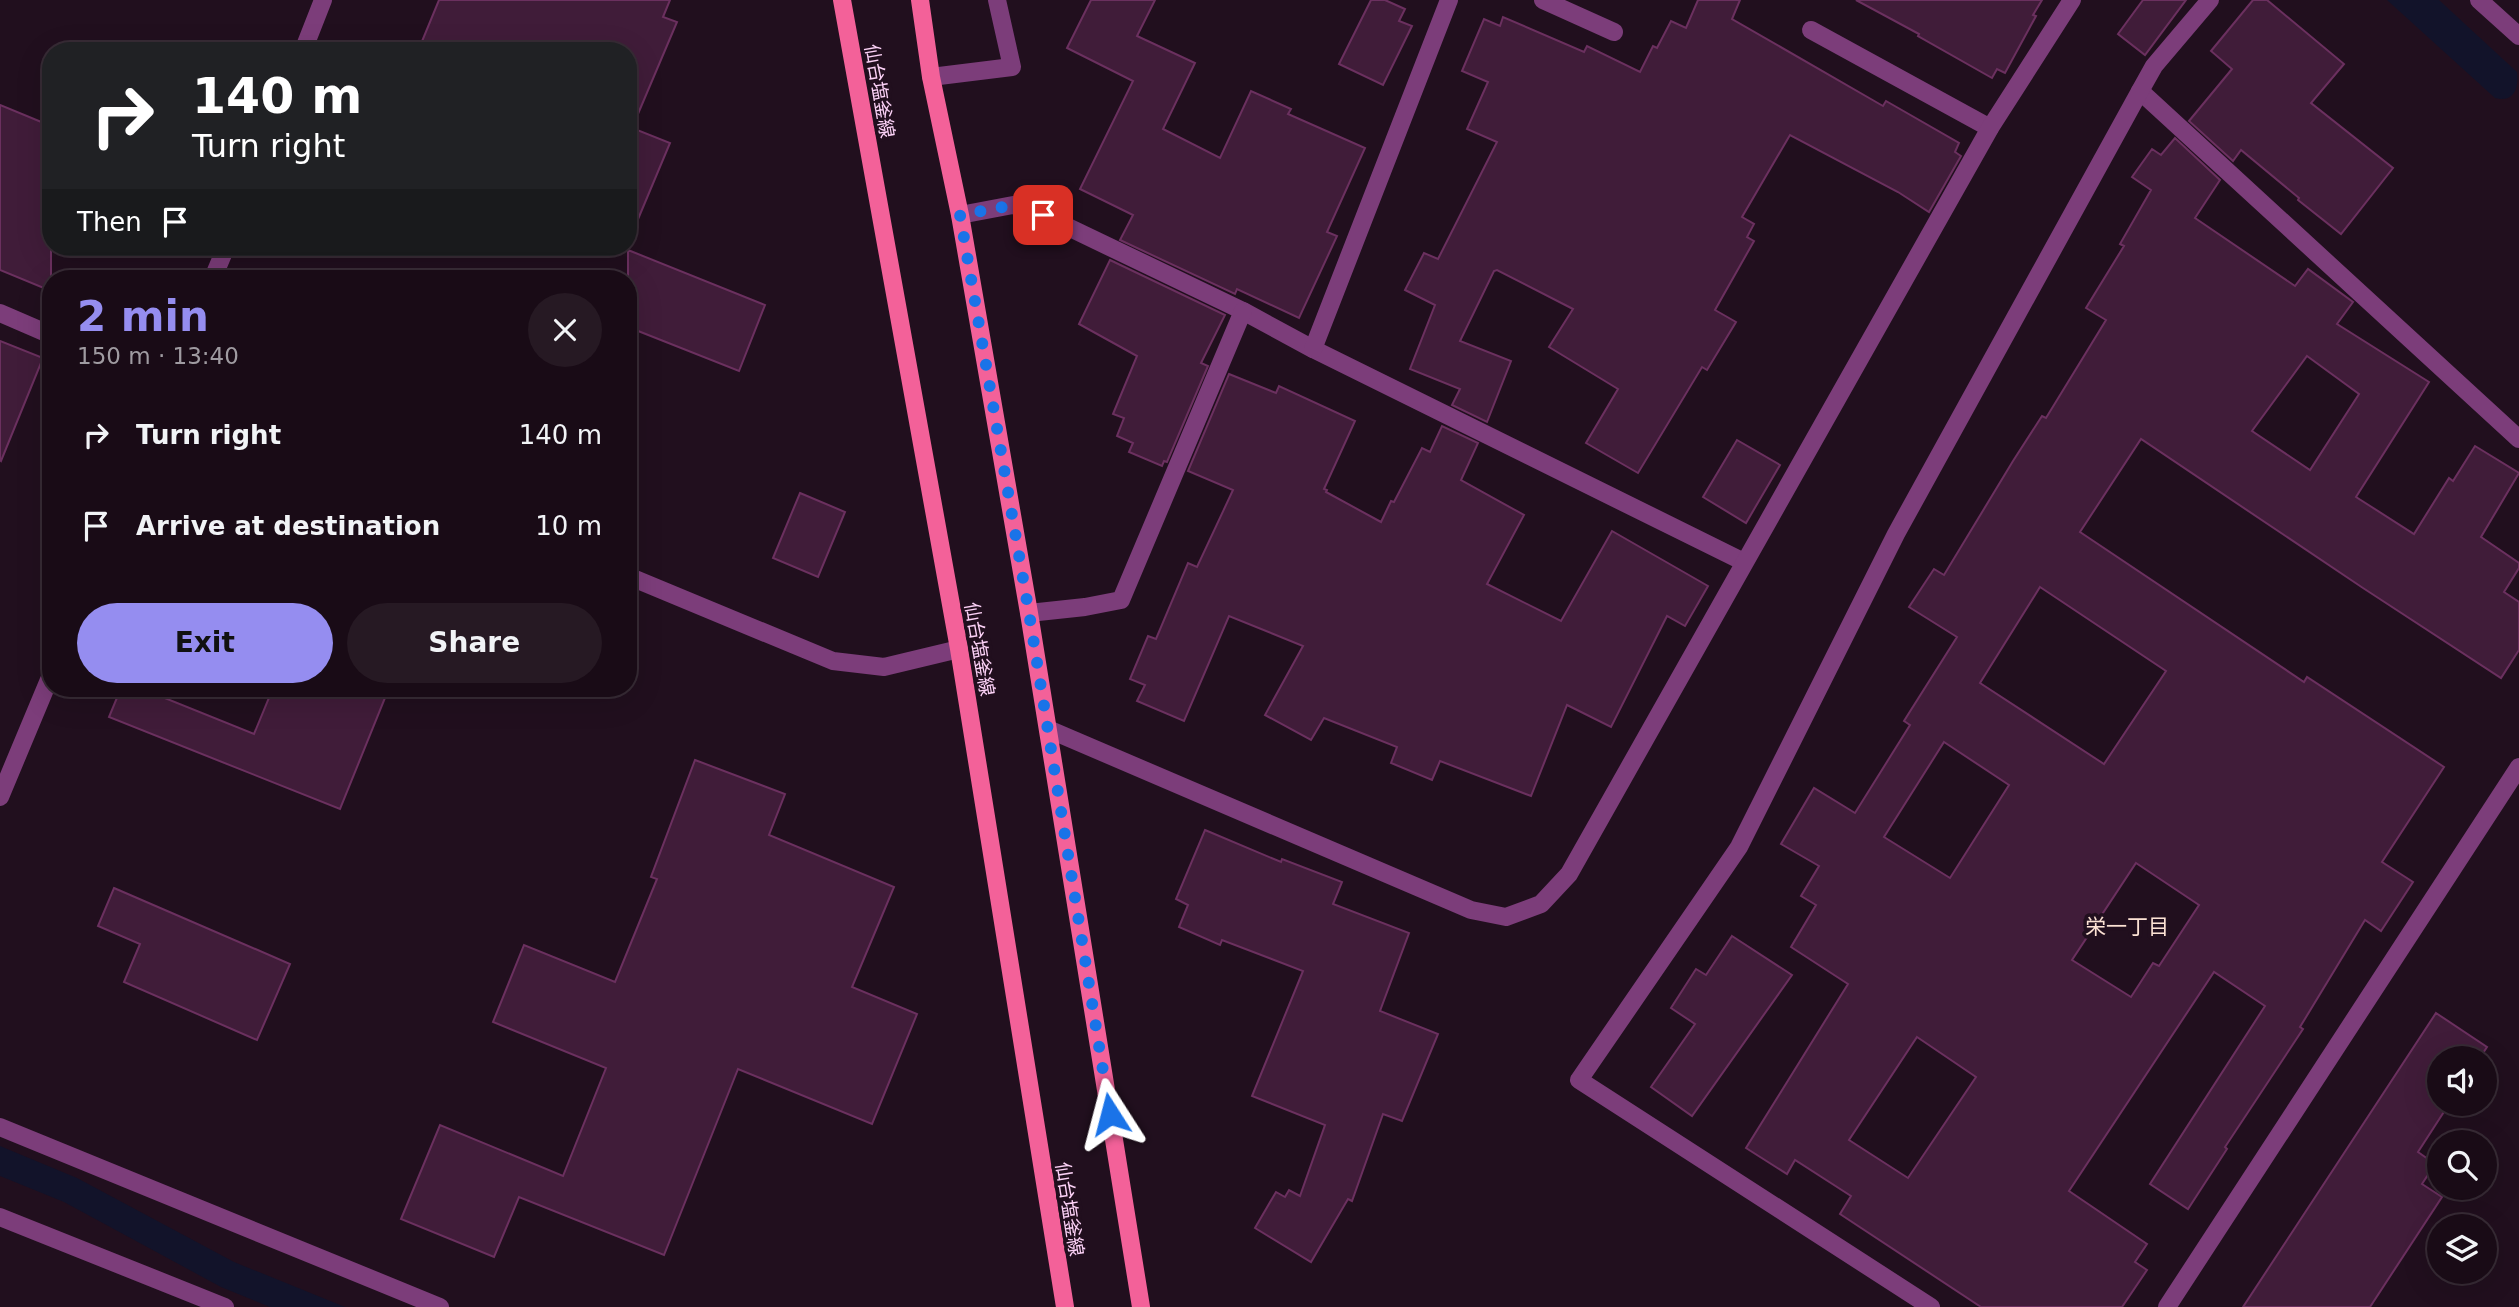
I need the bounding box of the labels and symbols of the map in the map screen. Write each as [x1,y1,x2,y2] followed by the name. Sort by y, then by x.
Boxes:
[861,42,899,140] street label: 仙台塩釜線
[1013,185,1073,245] pin
[961,600,999,698] street label: 仙台塩釜線
[2085,915,2169,939] district label: 栄一丁目
[1073,1077,1147,1151] position arrow
[1052,1160,1088,1258] street label: 仙台塩釜線

